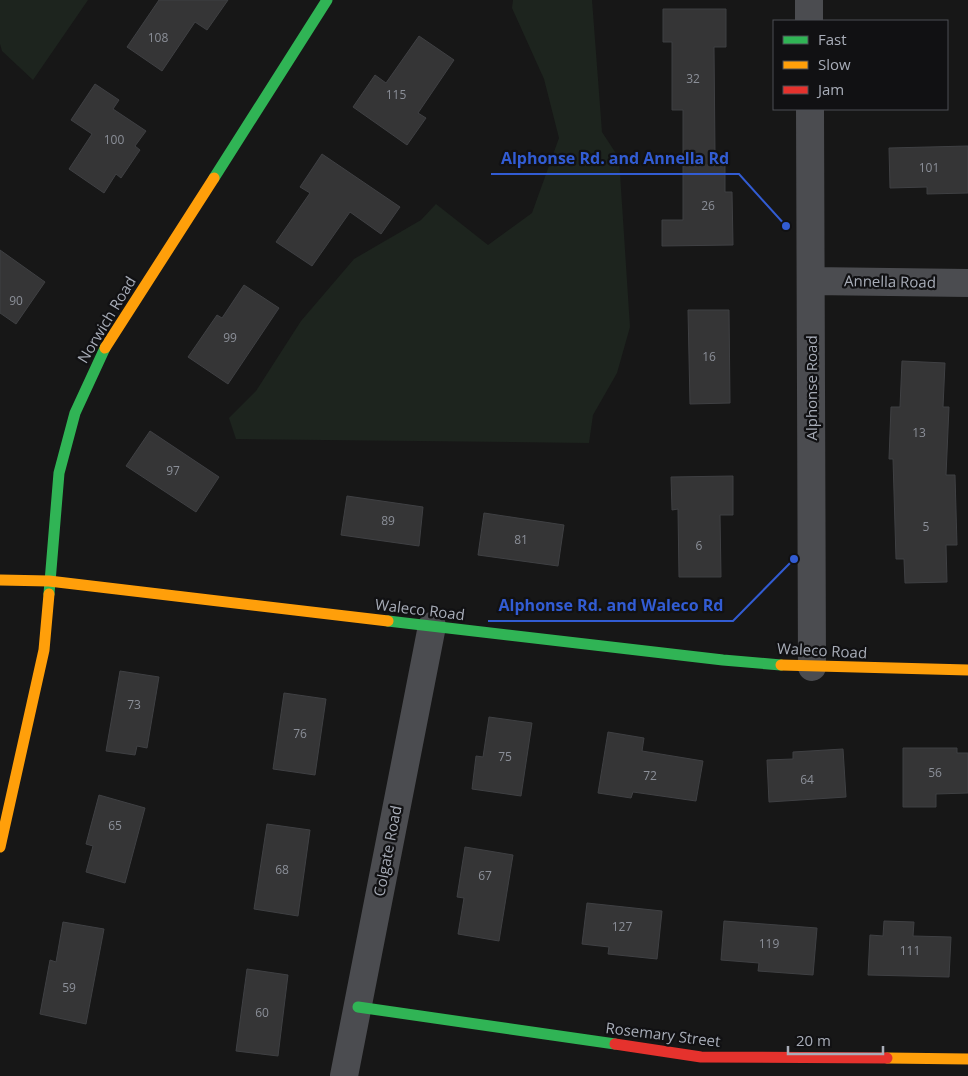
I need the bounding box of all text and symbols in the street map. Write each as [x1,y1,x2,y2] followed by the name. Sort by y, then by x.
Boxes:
[773,20,948,110] legend
[148,29,168,46] house number: 108
[818,29,847,49] text: Fast
[818,54,851,74] text: Slow
[686,70,700,87] house number: 32
[816,79,844,99] text: Jam
[386,86,406,103] house number: 115
[104,131,124,148] house number: 100
[491,143,739,174] callout: Alphonse Rd. and Annella Rd
[501,147,729,169] text: Alphonse Rd. and Annella Rd
[919,159,939,176] house number: 101
[701,197,715,214] house number: 26
[844,270,936,292] street label: Annella Road
[72,272,140,367] street label: Norwich Road
[9,292,23,309] house number: 90
[223,329,237,346] house number: 99
[801,335,821,441] street label: Alphonse Road
[702,348,716,365] house number: 16
[912,424,926,441] house number: 13
[166,462,180,479] house number: 97
[381,512,395,529] house number: 89
[923,518,930,535] house number: 5
[514,531,528,548] house number: 81
[696,537,703,554] house number: 6
[488,590,733,621] callout: Alphonse Rd. and Waleco Rd
[374,594,466,624] street label: Waleco Road
[499,594,723,616] text: Alphonse Rd. and Waleco Rd
[776,638,868,662] street label: Waleco Road
[127,696,141,713] house number: 73
[293,725,307,742] house number: 76
[498,748,512,765] house number: 75
[928,764,942,781] house number: 56
[643,767,657,784] house number: 72
[800,771,814,788] house number: 64
[368,804,406,898] street label: Colgate Road
[108,817,122,834] house number: 65
[275,861,289,878] house number: 68
[478,867,492,884] house number: 67
[612,918,632,935] house number: 127
[759,935,779,952] house number: 119
[900,942,920,959] house number: 111
[62,979,76,996] house number: 59
[255,1004,269,1021] house number: 60
[605,1017,722,1051] street label: Rosemary Street
[788,1024,883,1056] scale bar
[796,1030,831,1050] text: 20 m

